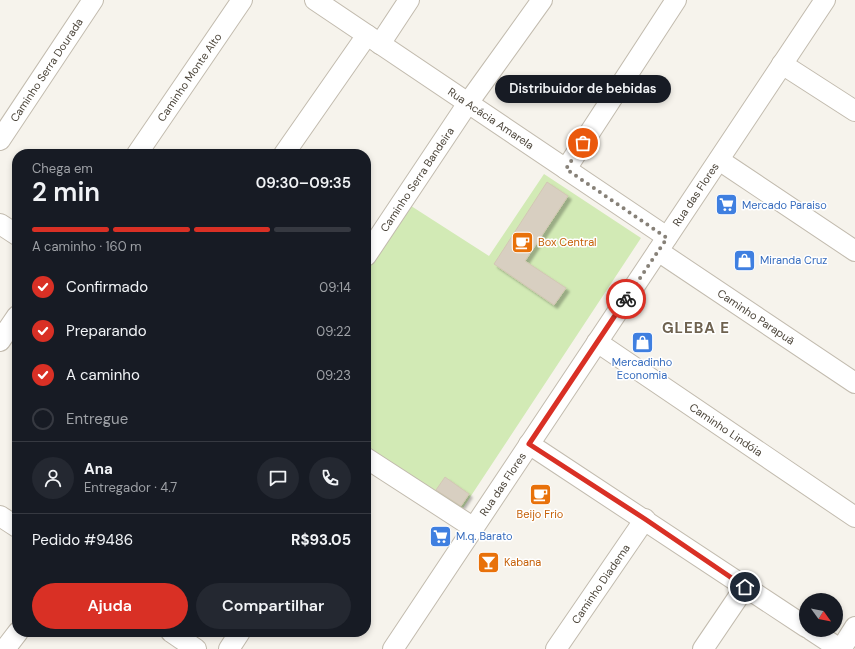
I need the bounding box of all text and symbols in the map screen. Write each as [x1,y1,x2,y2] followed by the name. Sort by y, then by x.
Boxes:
[7,16,86,125] street label: Caminho Serra Dourada
[154,30,225,124] street label: Caminho Monte Alto
[495,75,671,103] callout: Distribuidor de bebidas
[509,80,657,97] text: Distribuidor de bebidas
[445,85,537,152] street label: Rua Acácia Amarela
[377,124,457,234] street label: Caminho Serra Bandeira
[566,126,600,160] pin
[572,132,594,154] icon: bag
[32,160,93,177] text: Chega em
[669,160,722,229] street label: Rua das Flores
[256,173,351,193] text: 09:30–09:35
[32,175,100,209] text: 2 min
[714,192,740,218] supermarket icon: Mercado Paraiso
[742,198,827,212] place label: Mercado Paraiso
[510,229,536,255] cafe icon: Box Central
[538,235,597,249] place label: Box Central
[32,238,142,255] text: A caminho · 160 m
[731,247,757,273] shop icon: Miranda Cruz
[760,253,827,267] place label: Miranda Cruz
[32,276,54,298] icon: check
[66,277,148,297] text: Confirmado
[319,279,351,296] text: 09:14
[606,279,646,319] courier
[715,286,797,348] street label: Caminho Parapuã
[615,288,637,310] icon: bike
[662,318,730,338] district label: GLEBA E
[32,320,54,342] icon: check
[66,321,147,341] text: Preparando
[316,323,351,340] text: 09:22
[629,329,655,355] shop icon: Mercadinho Economia
[612,355,672,382] place label: Mercadinho Economia
[32,364,54,386] icon: check
[66,365,140,385] text: A caminho
[316,367,351,384] text: 09:23
[687,400,765,459] street label: Caminho Lindóia
[66,409,128,429] text: Entregue
[476,450,529,519] street label: Rua das Flores
[32,457,74,499] button: person
[257,457,299,499] button: chat
[309,457,351,499] button: phone
[84,459,113,479] text: Ana
[84,479,177,496] text: Entregador · 4.7
[527,481,553,507] cafe icon: Beijo Frio
[517,507,563,521] place label: Beijo Frio
[428,523,454,549] supermarket icon: M.q. Barato
[456,529,513,543] place label: M.q. Barato
[32,530,133,550] text: Pedido #9486
[291,530,351,550] text: R$93.05
[568,541,633,626] street label: Caminho Diadema
[476,549,502,575] bar icon: Kabana
[504,555,541,569] place label: Kabana
[728,570,762,604] pin
[734,576,756,598] icon: home
[32,583,188,629] button: Ajuda
[196,583,351,629] button: Compartilhar
[799,593,843,637] north arrow
[799,593,843,637] map controls

